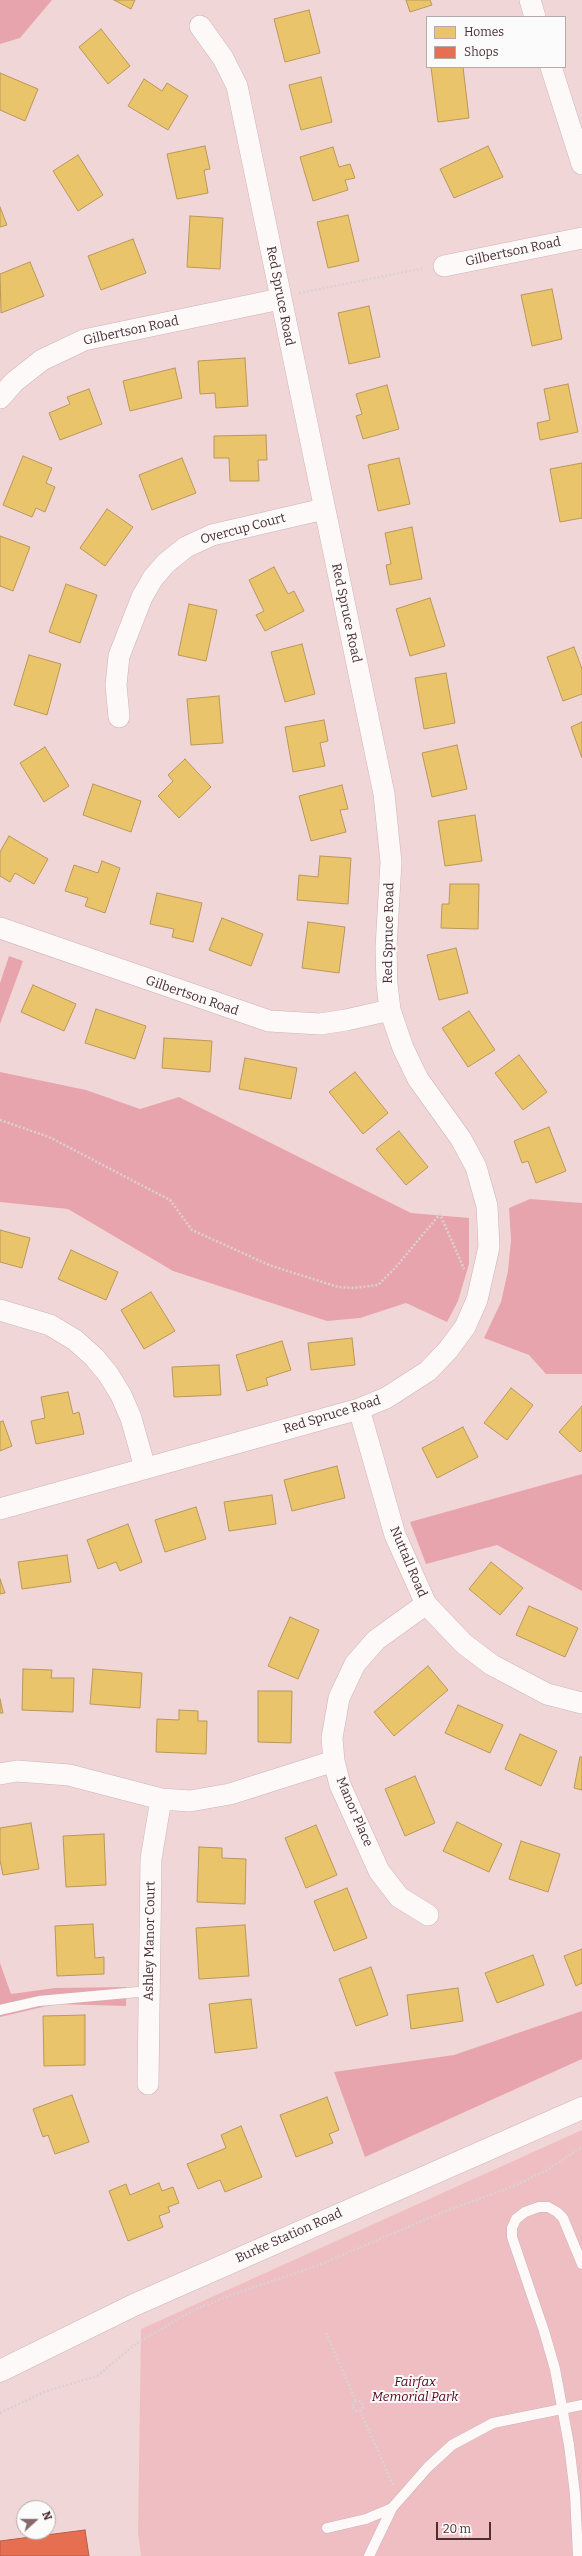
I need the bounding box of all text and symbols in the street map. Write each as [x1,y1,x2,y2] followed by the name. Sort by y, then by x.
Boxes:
[426,16,566,68] legend
[464,25,504,39] text: Homes
[464,45,498,59] text: Shops
[464,234,562,270] street label: Gilbertson Road
[263,245,297,347] street label: Red Spruce Road
[82,313,180,349] street label: Gilbertson Road
[199,510,287,548] street label: Overcup Court
[328,562,364,664] street label: Red Spruce Road
[380,882,398,984] street label: Red Spruce Road
[143,973,241,1019] street label: Gilbertson Road
[281,1393,383,1437] street label: Red Spruce Road
[386,1524,430,1600] street label: Nuttall Road
[332,1775,376,1849] street label: Manor Place
[141,1881,159,2001] street label: Ashley Manor Court
[233,2205,345,2267] street label: Burke Station Road
[372,2374,458,2405] park label: Fairfax Memorial Park
[16,2500,56,2540] north arrow
[39,2510,54,2522] text: N
[438,2514,493,2540] scale bar
[443,2522,471,2536] text: 20 m

